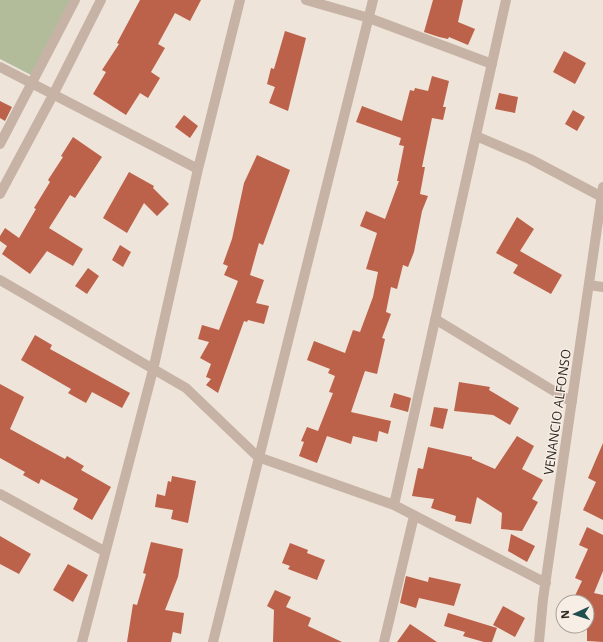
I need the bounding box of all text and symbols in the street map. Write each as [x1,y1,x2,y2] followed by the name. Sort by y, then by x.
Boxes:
[539,348,575,476] street label: VENANCIO ALFONSO
[555,594,595,634] north arrow
[557,610,572,619] text: N

